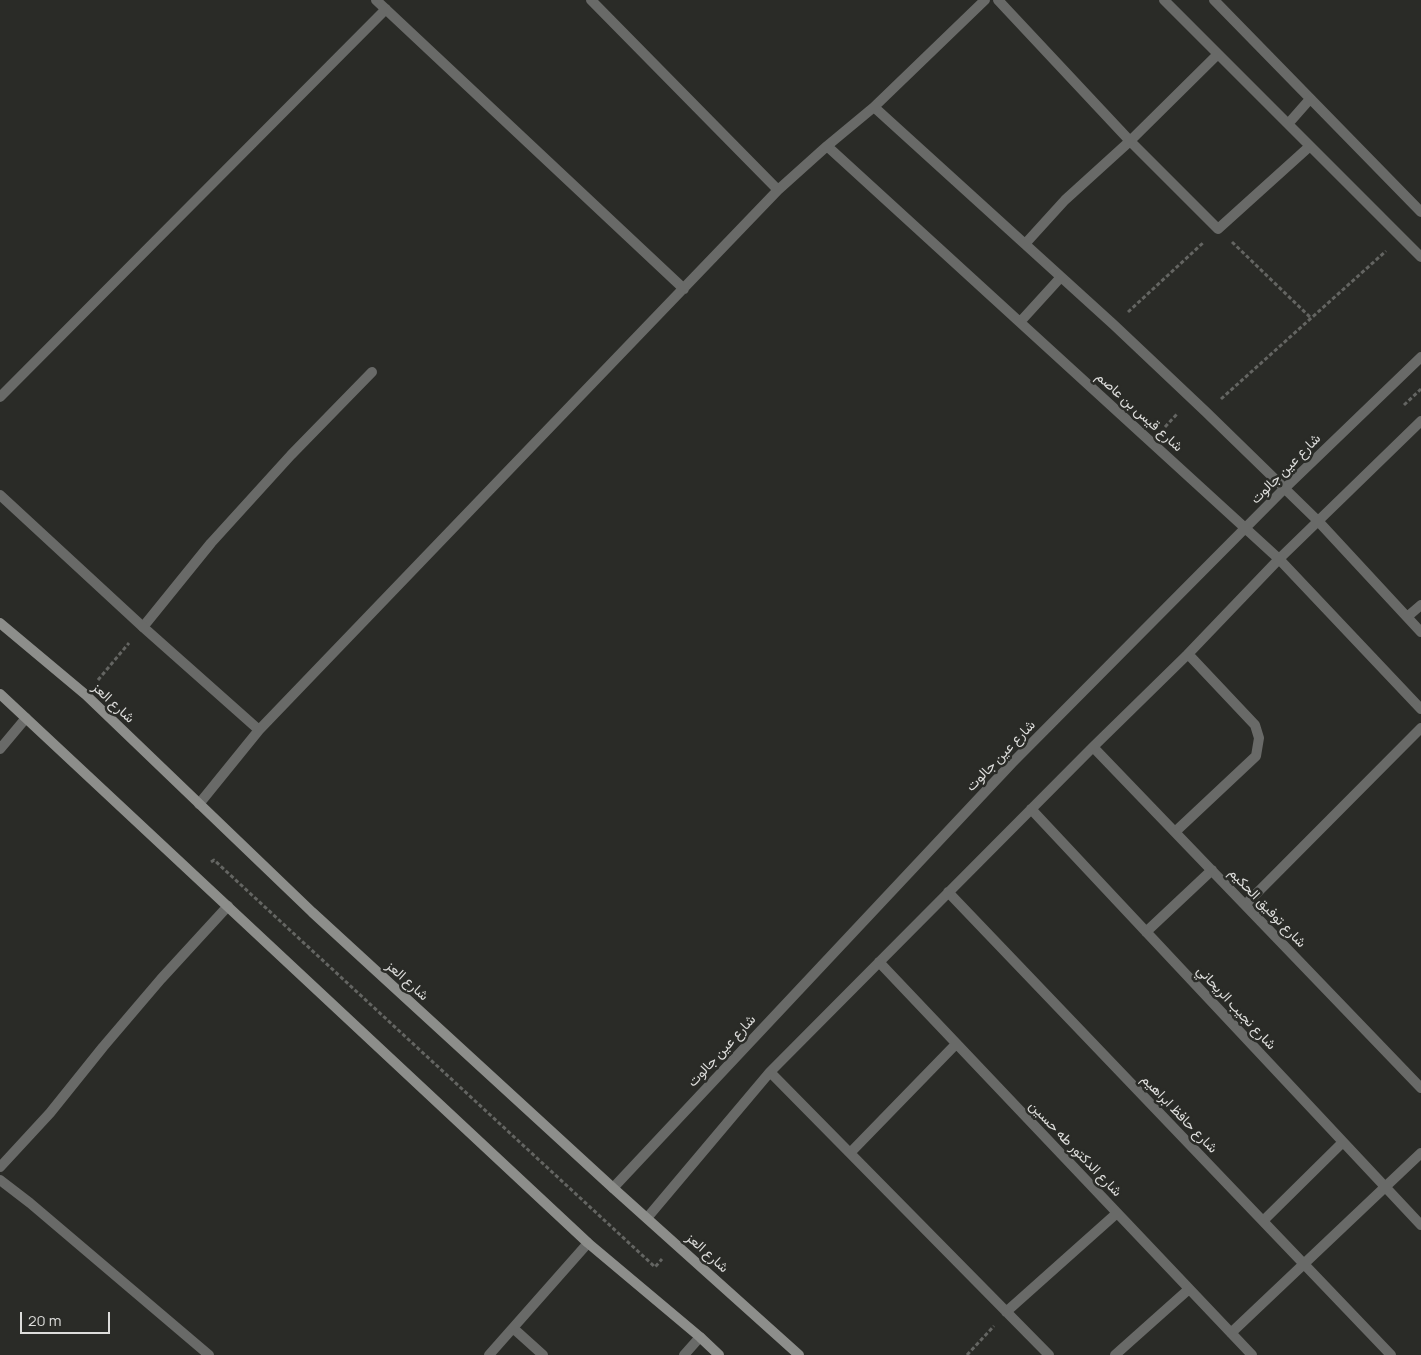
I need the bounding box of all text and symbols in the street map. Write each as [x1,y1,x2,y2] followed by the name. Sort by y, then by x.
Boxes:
[1092,369,1186,455] street label: شارع قيس بن عاصم
[1247,430,1325,508] street label: شارع عين جالوت
[88,679,138,727] street label: شارع العز
[963,717,1039,795] street label: شارع عين جالوت
[1225,865,1309,951] street label: شارع توفيق الحكيم
[382,957,432,1005] street label: شارع العز
[1193,963,1279,1053] street label: شارع نجيب الريحاني
[684,1012,760,1090] street label: شارع عين جالوت
[1137,1071,1221,1157] street label: شارع حافظ ابراهيم
[1025,1098,1125,1200] street label: شارع الدكتور طه حسين
[682,1229,732,1277] street label: شارع العز
[22,1302,112,1334] scale bar
[28,1310,61,1331] text: 20 m

